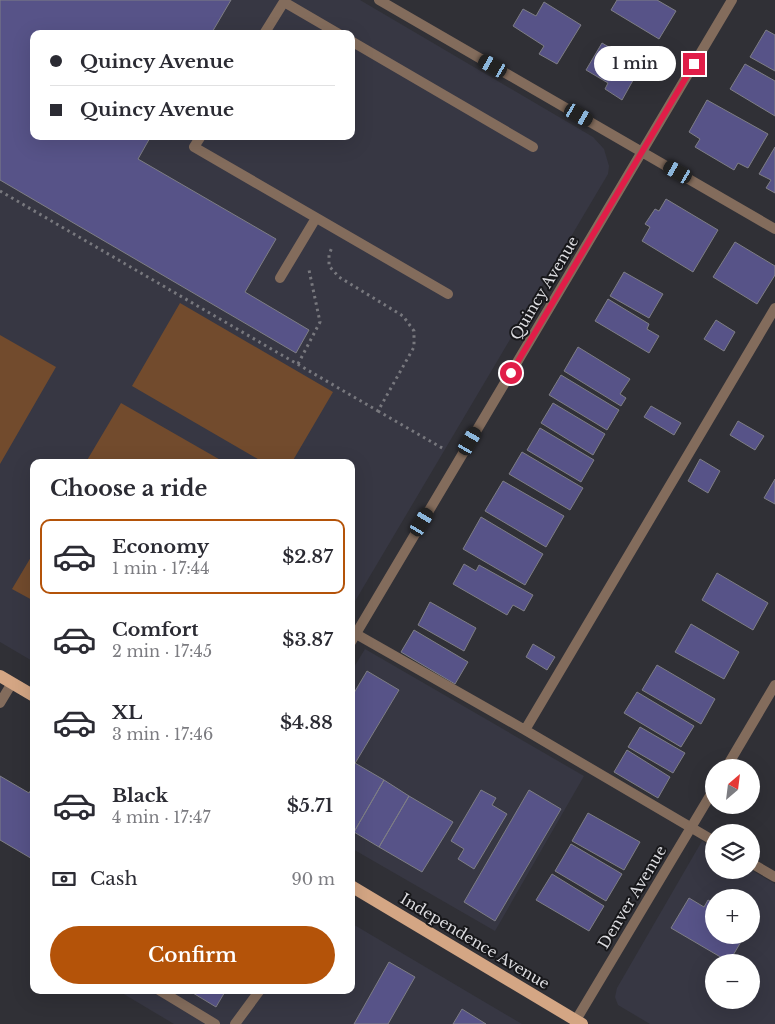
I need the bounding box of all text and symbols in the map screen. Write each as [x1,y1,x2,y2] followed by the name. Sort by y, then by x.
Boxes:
[594,46,676,82] callout: 1 min
[80,50,234,73] text: Quincy Avenue
[476,52,509,80] car
[612,53,658,73] text: 1 min
[683,53,705,75] route end
[80,98,234,121] text: Quincy Avenue
[562,101,595,129] car
[661,158,694,186] car
[506,233,582,343] street label: Quincy Avenue
[500,362,522,384] route start
[456,424,483,458] car
[50,475,207,502] text: Choose a ride
[407,505,436,539] car
[52,534,97,579] icon: car
[112,535,209,558] text: Economy
[282,545,333,568] text: $2.87
[112,558,210,578] text: 1 min · 17:44
[52,617,97,662] icon: car
[112,618,199,641] text: Comfort
[282,628,333,651] text: $3.87
[112,641,212,661] text: 2 min · 17:45
[52,700,97,745] icon: car
[112,701,142,724] text: XL
[280,711,333,734] text: $4.88
[112,724,213,744] text: 3 min · 17:46
[705,759,760,814] north arrow
[705,759,760,1009] map controls
[52,783,97,828] icon: car
[112,784,168,807] text: Black
[287,794,333,817] text: $5.71
[112,807,210,827] text: 4 min · 17:47
[705,824,760,879] button: layers
[594,842,670,952] street label: Denver Avenue
[50,865,78,893] icon: cash
[90,867,137,890] text: Cash
[292,869,335,889] text: 90 m
[397,889,553,993] street label: Independence Avenue
[705,889,760,944] button: +
[50,926,335,984] button: Confirm
[705,954,760,1009] button: −

